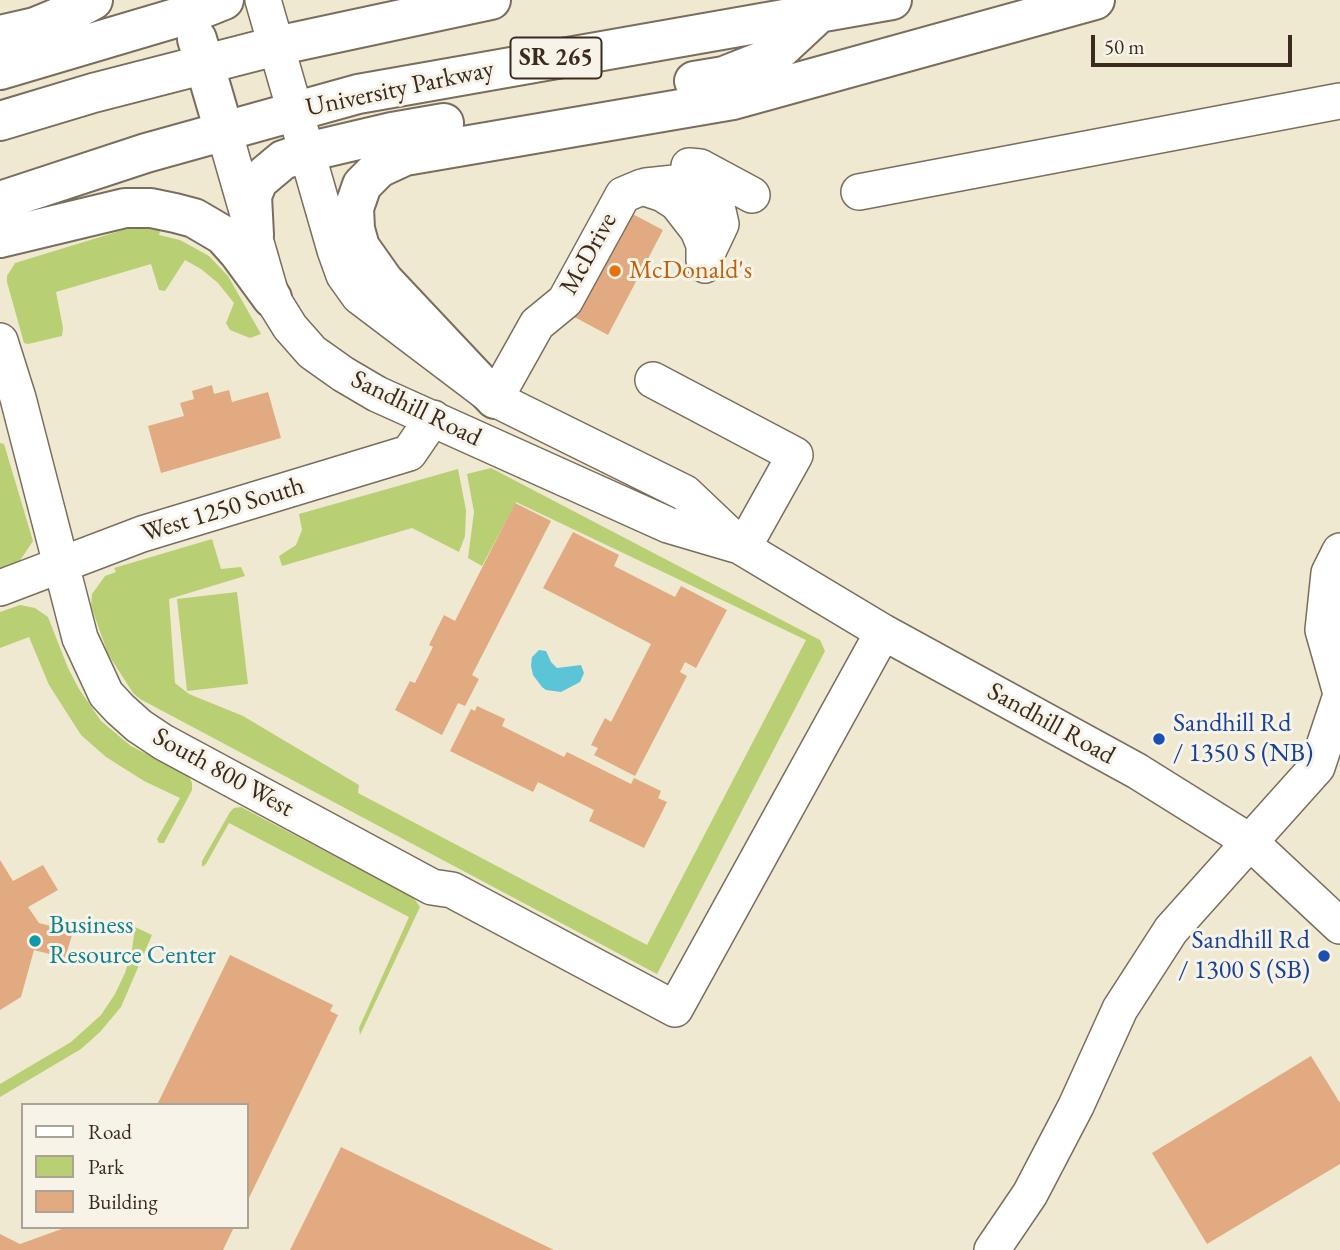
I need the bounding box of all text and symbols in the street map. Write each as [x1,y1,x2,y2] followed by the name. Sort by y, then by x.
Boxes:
[1095,21,1296,65] scale bar
[1104,33,1145,60] text: 50 m
[510,38,602,78] road number: SR 265
[303,54,497,124] street label: University Parkway
[554,208,624,300] street label: McDrive
[629,255,752,287] place label: McDonald's
[607,263,623,279] marker: McDonald's
[346,364,486,454] street label: Sandhill Road
[138,470,308,550] street label: West 1250 South
[982,676,1120,772] street label: Sandhill Road
[1173,708,1313,770] place label: Sandhill Rd / 1350 S (NB)
[147,722,299,824] street label: South 800 West
[1151,731,1167,747] marker: Sandhill Rd / 1350 S (NB)
[49,910,216,972] place label: Business Resource Center
[1178,925,1310,986] place label: Sandhill Rd / 1300 S (SB)
[27,933,43,949] marker: Business Resource Center
[1316,948,1332,964] marker: Sandhill Rd / 1300 S (SB)
[21,1103,248,1229] legend
[88,1118,132,1145] text: Road
[88,1153,124,1180] text: Park
[88,1188,158,1215] text: Building

